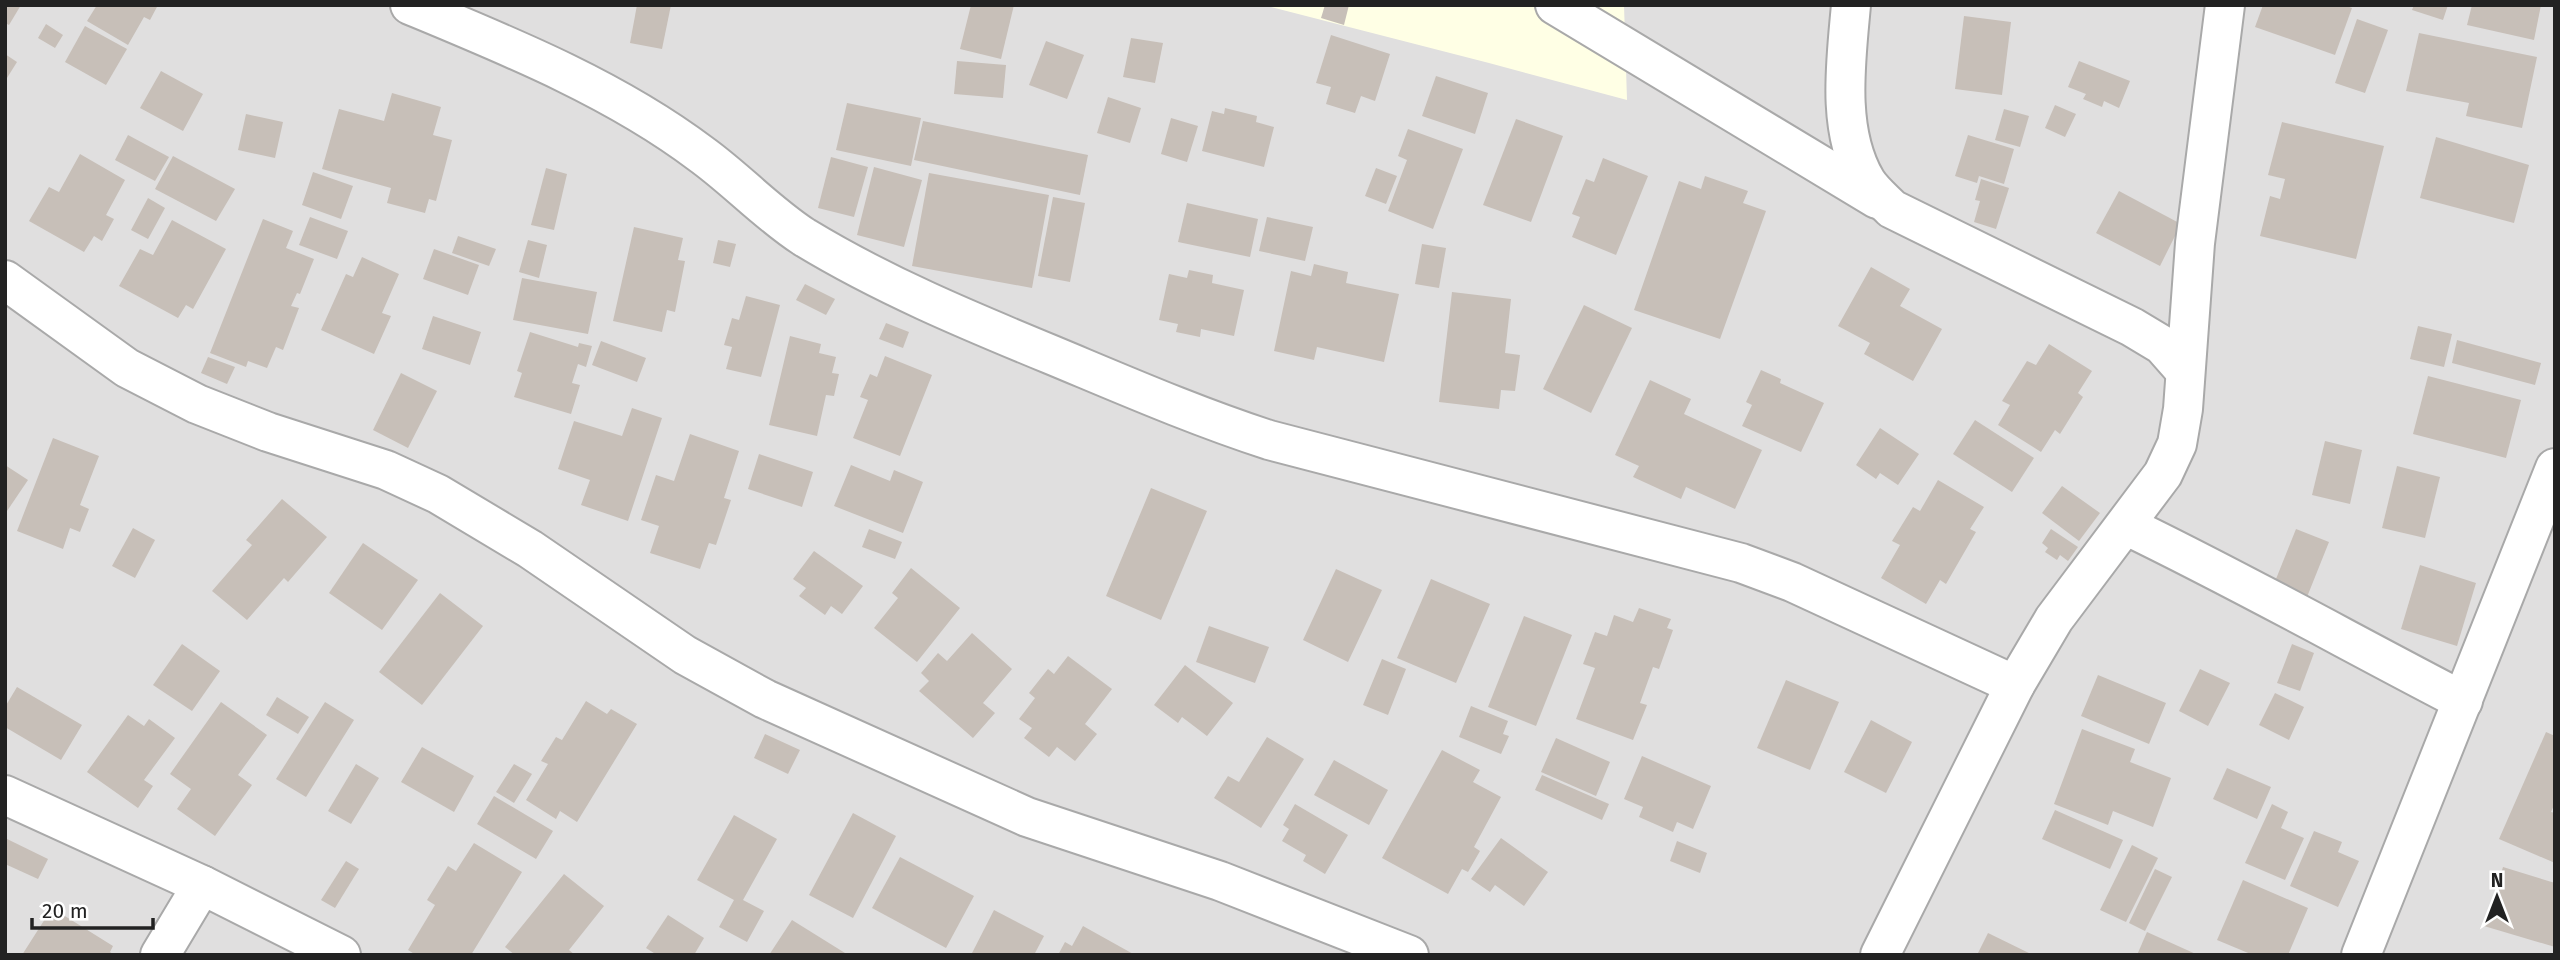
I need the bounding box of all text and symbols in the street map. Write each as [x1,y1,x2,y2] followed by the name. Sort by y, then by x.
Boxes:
[2462,862,2532,932] north arrow
[2491,869,2503,892] text: N
[32,886,152,930] scale bar
[42,898,88,924] text: 20 m

